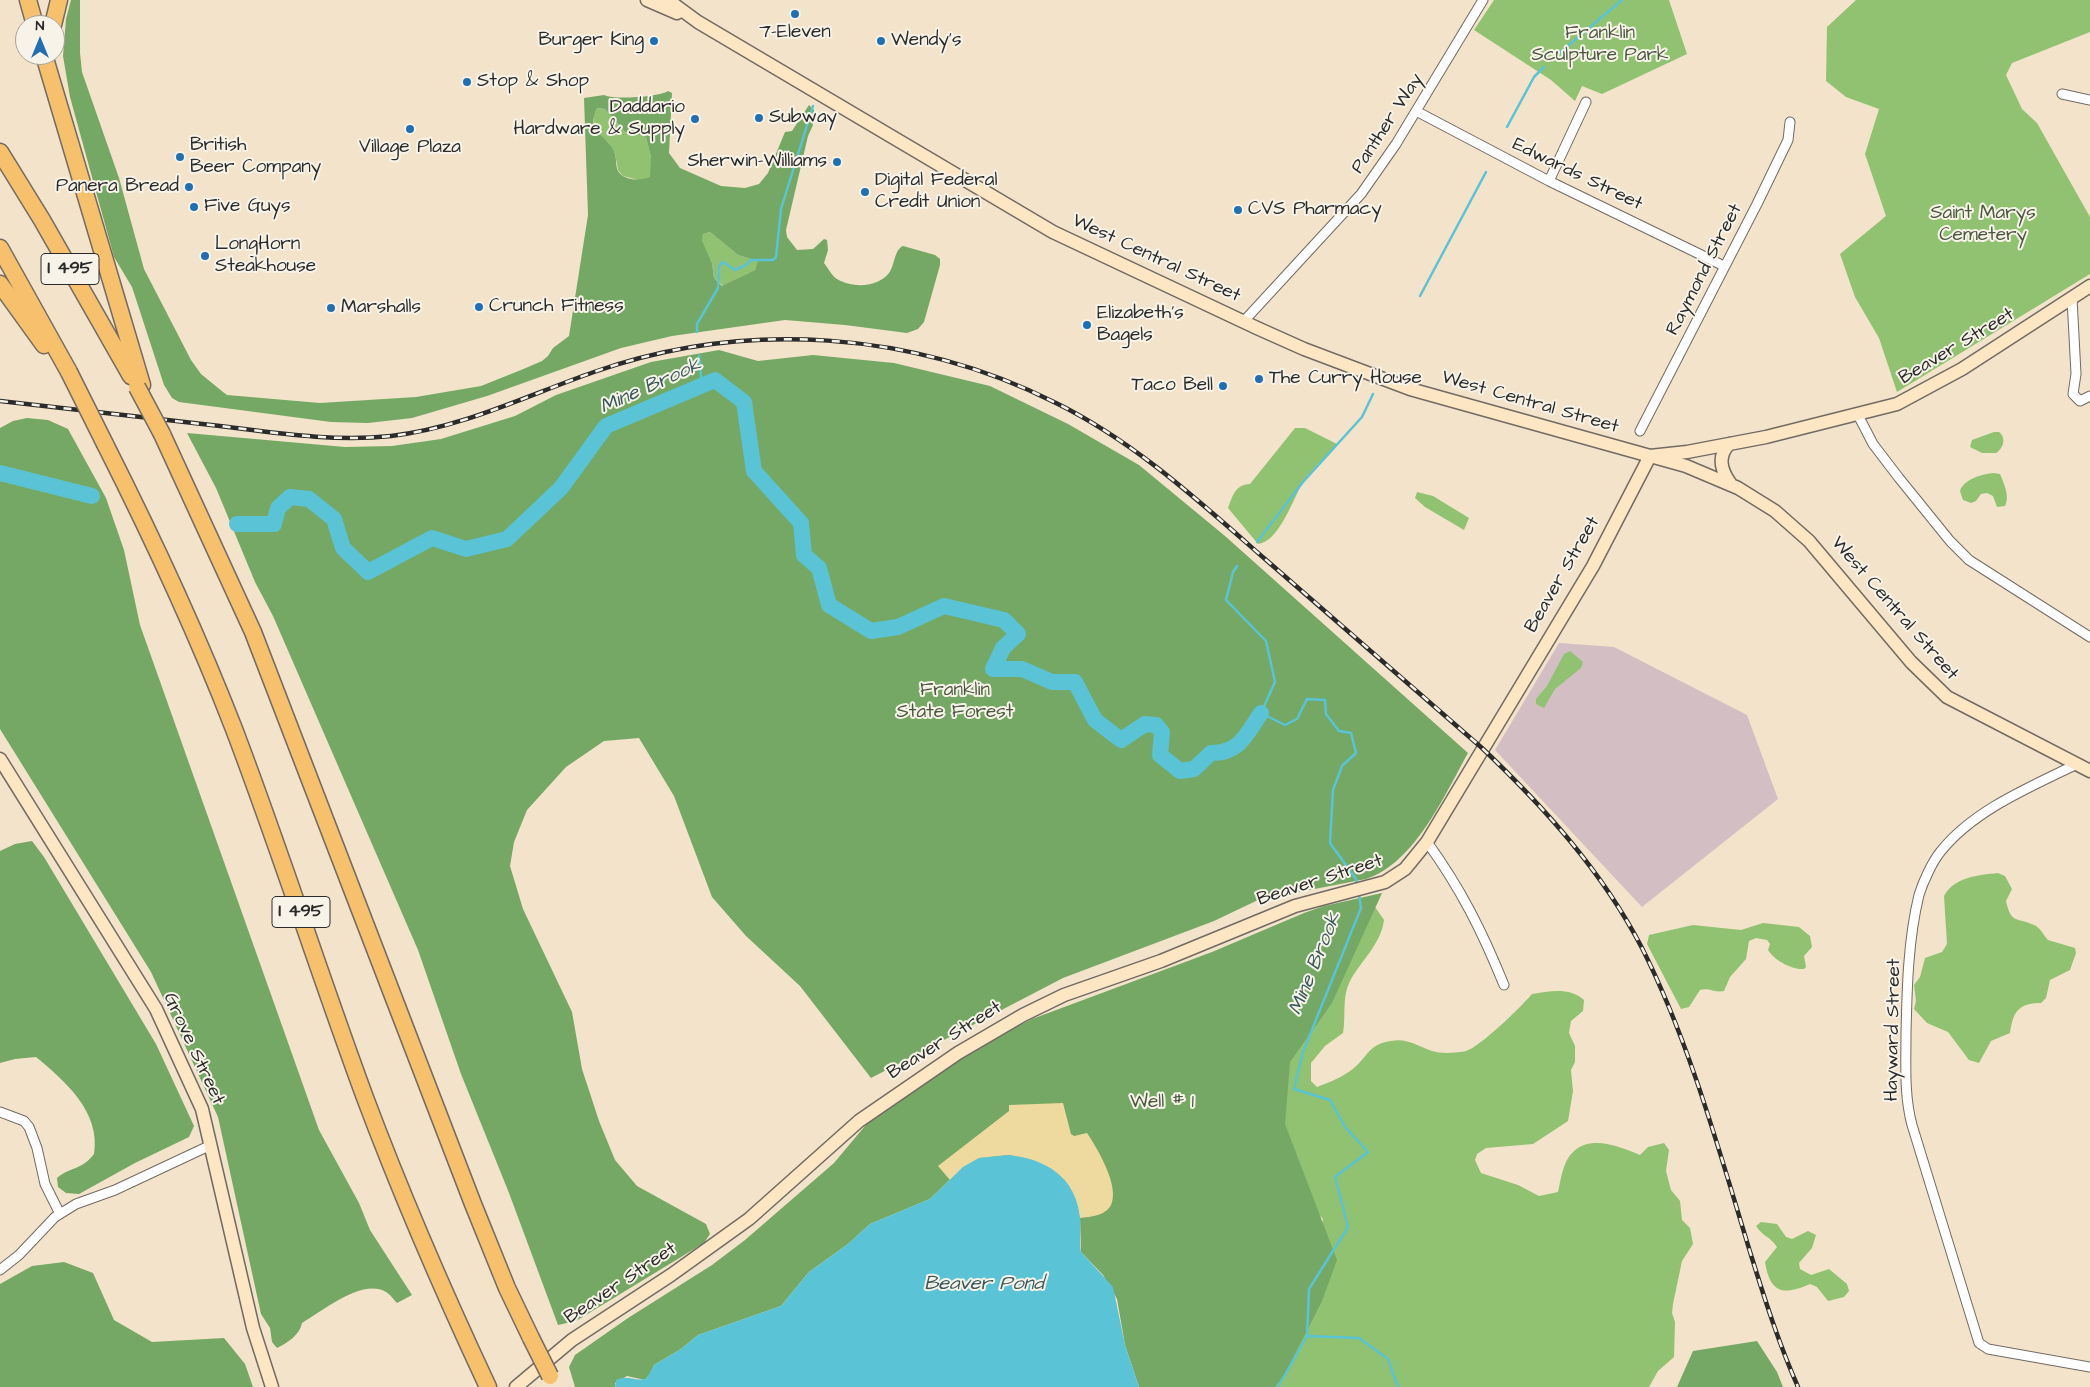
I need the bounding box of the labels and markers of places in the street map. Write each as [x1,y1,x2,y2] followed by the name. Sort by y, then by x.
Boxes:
[789,8,801,20] marker: 7-Eleven
[759,22,831,44] place label: 7-Eleven
[539,30,644,52] place label: Burger King
[891,30,961,52] place label: Wendy's
[648,35,660,47] marker: Burger King
[875,35,887,47] marker: Wendy's
[477,71,589,93] place label: Stop & Shop
[461,76,473,88] marker: Stop & Shop
[513,97,685,141] place label: Daddario Hardware & Supply
[769,107,837,129] place label: Subway
[753,112,765,124] marker: Subway
[689,113,701,125] marker: Daddario Hardware & Supply
[404,123,416,135] marker: Village Plaza
[190,135,321,179] place label: British Beer Company
[359,137,461,159] place label: Village Plaza
[174,151,186,163] marker: British Beer Company
[687,151,827,173] place label: Sherwin-Williams
[831,156,843,168] marker: Sherwin-Williams
[875,170,997,214] place label: Digital Federal Credit Union
[56,176,179,198] place label: Panera Bread
[183,181,195,193] marker: Panera Bread
[859,186,871,198] marker: Digital Federal Credit Union
[204,196,291,218] place label: Five Guys
[1248,199,1382,221] place label: CVS Pharmacy
[188,201,200,213] marker: Five Guys
[1232,204,1244,216] marker: CVS Pharmacy
[215,234,316,278] place label: LongHorn Steakhouse
[199,250,211,262] marker: LongHorn Steakhouse
[489,296,624,318] place label: Crunch Fitness
[341,297,421,319] place label: Marshalls
[473,301,485,313] marker: Crunch Fitness
[325,302,337,314] marker: Marshalls
[1097,303,1184,347] place label: Elizabeth's Bagels
[1081,319,1093,331] marker: Elizabeth's Bagels
[1269,368,1422,390] place label: The Curry House
[1253,373,1265,385] marker: The Curry House
[1131,375,1213,397] place label: Taco Bell
[1217,380,1229,392] marker: Taco Bell

